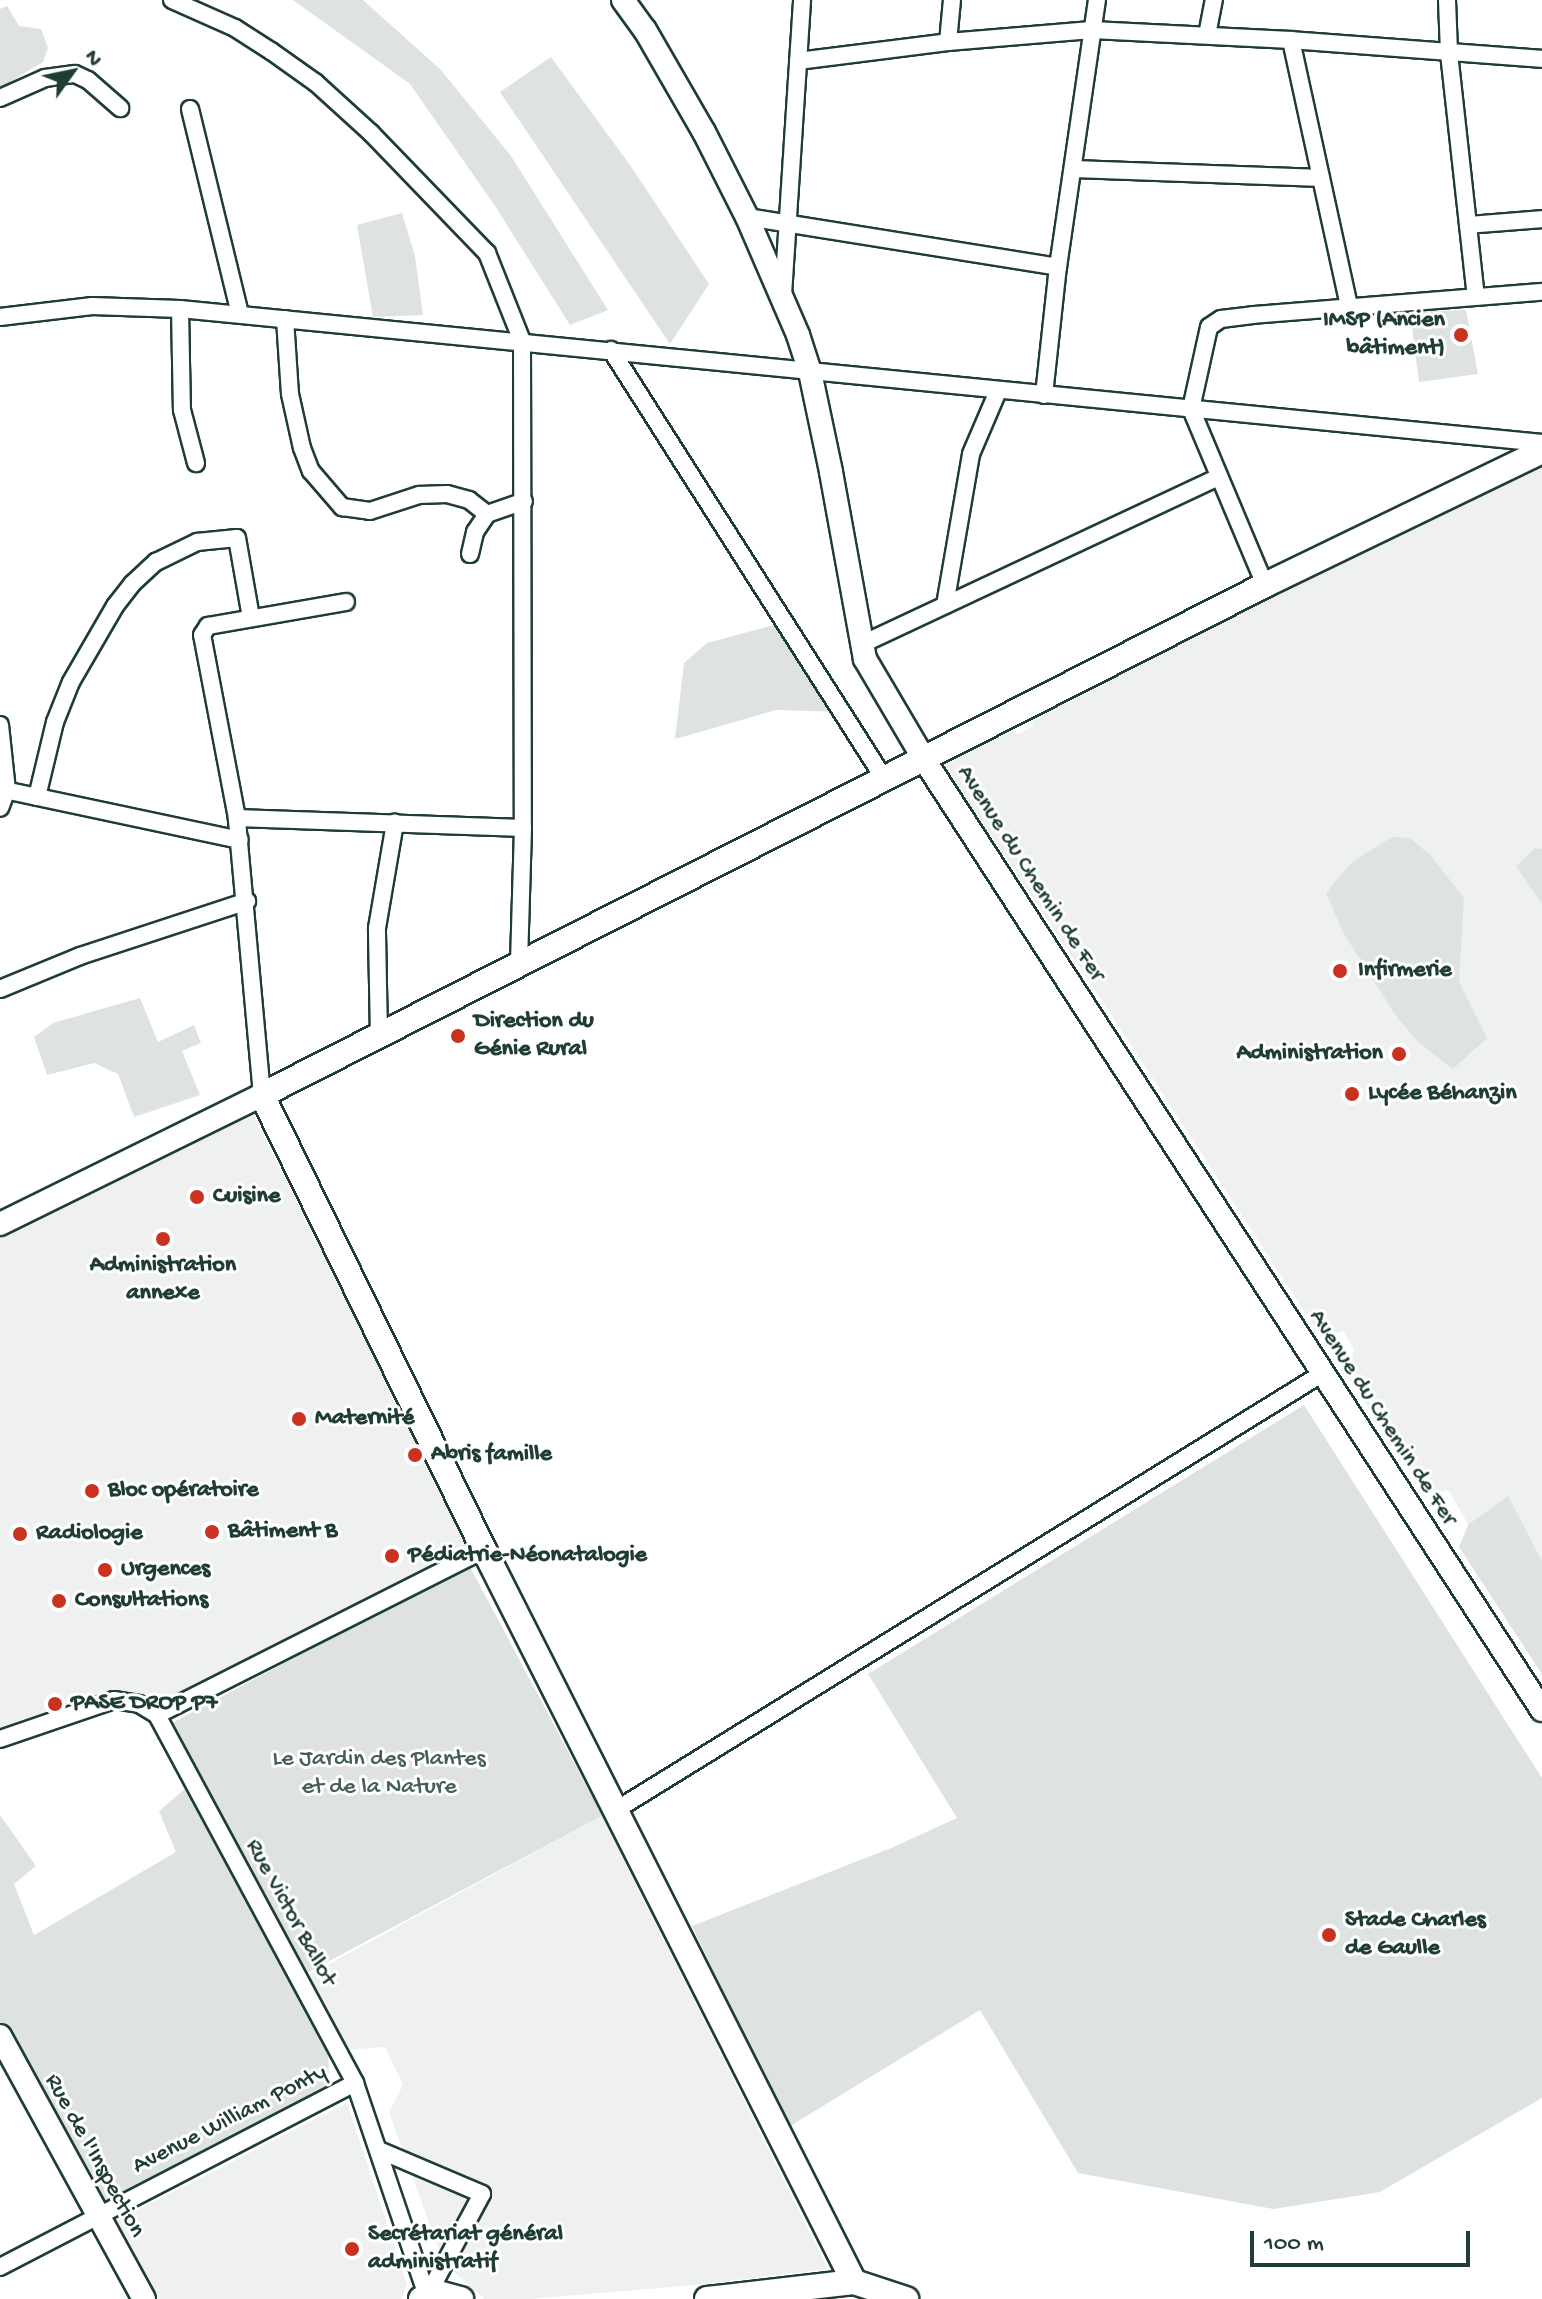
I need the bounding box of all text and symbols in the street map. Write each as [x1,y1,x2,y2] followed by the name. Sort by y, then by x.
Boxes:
[32,32,112,112] north arrow
[77,46,107,72] text: N
[1323,307,1445,363] place label: IMSP (Ancien bâtiment)
[1452,326,1470,344] marker: IMSP (Ancien bâtiment)
[949,761,1111,987] street label: Avenue du Chemin de Fer
[1358,957,1452,985] place label: Infirmerie
[1329,960,1351,982] marker: Infirmerie
[474,1008,594,1064] place label: Direction du Génie Rural
[449,1027,467,1045] marker: Direction du Génie Rural
[1237,1040,1383,1068] place label: Administration
[1390,1045,1408,1063] marker: Administration
[1368,1080,1517,1108] place label: Lycée Béhanzin
[1343,1085,1361,1103] marker: Lycée Béhanzin
[213,1183,280,1211] place label: Cuisine
[188,1188,206,1206] marker: Cuisine
[154,1230,172,1248] marker: Administration annexe
[90,1252,236,1308] place label: Administration annexe
[1301,1305,1463,1531] street label: Avenue du Chemin de Fer
[315,1405,414,1433] place label: Maternité
[290,1410,308,1428] marker: Maternité
[431,1441,552,1469] place label: Abris famille
[406,1446,424,1464] marker: Abris famille
[108,1477,259,1505] place label: Bloc opératoire
[83,1482,101,1500] marker: Bloc opératoire
[228,1518,337,1546] place label: Bâtiment B
[36,1520,143,1548] place label: Radiologie
[203,1523,221,1541] marker: Bâtiment B
[11,1525,29,1543] marker: Radiologie
[408,1542,647,1570] place label: Pédiatrie-Néonatalogie
[383,1547,401,1565] marker: Pédiatrie-Néonatalogie
[121,1556,210,1584] place label: Urgences
[96,1561,114,1579] marker: Urgences
[75,1587,208,1615] place label: Consultations
[50,1592,68,1610] marker: Consultations
[71,1690,217,1718] place label: PASE DROP P7
[46,1695,64,1713] marker: PASE DROP P7
[273,1746,485,1802] park label: Le Jardin des Plantes et de la Nature
[238,1835,342,1991] street label: Rue Victor Ballot
[1345,1907,1486,1963] place label: Stade Charles de Gaulle
[1320,1926,1338,1944] marker: Stade Charles de Gaulle
[128,2059,332,2181] street label: Avenue William Ponty
[37,2069,151,2243] street label: Rue de l'Inspection
[1254,2215,1474,2265] scale bar
[368,2221,563,2277] place label: Secrétariat général administratif
[1264,2230,1324,2259] text: 100 m
[343,2240,361,2258] marker: Secrétariat général administratif

